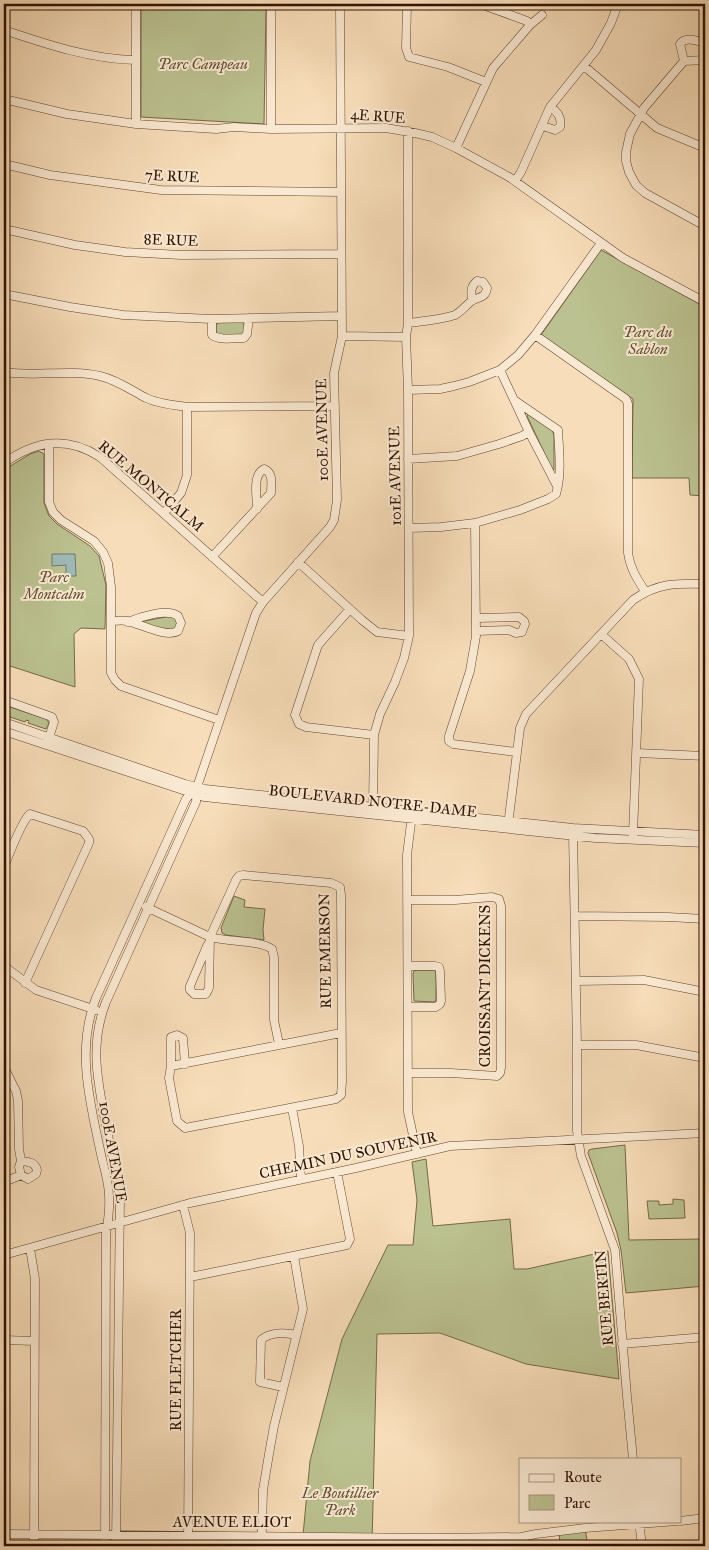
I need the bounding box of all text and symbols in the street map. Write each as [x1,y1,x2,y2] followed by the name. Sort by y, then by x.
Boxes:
[158,55,248,74] park label: Parc Campeau
[350,105,406,127] street label: 4E RUE
[144,166,200,186] street label: 7E RUE
[143,230,199,250] street label: 8E RUE
[624,323,673,358] park label: Parc du Sablon
[312,378,332,482] street label: 100E AVENUE
[385,426,405,526] street label: 101E AVENUE
[95,437,207,535] street label: RUE MONTCALM
[21,568,85,603] park label: Parc Montcalm
[268,781,478,821] street label: BOULEVARD NOTRE-DAME
[315,893,335,1009] street label: RUE EMERSON
[476,905,494,1067] street label: CROISSANT DICKENS
[95,1100,131,1204] street label: 100E AVENUE
[258,1127,439,1183] street label: CHEMIN DU SOUVENIR
[591,1249,617,1347] street label: RUE BERTIN
[167,1308,185,1431] street label: RUE FLETCHER
[519,1458,682,1522] legend
[564,1468,602,1486] text: Route
[301,1484,379,1519] park label: Le Boutillier Park
[564,1494,591,1512] text: Parc
[172,1513,291,1531] street label: AVENUE ELIOT

